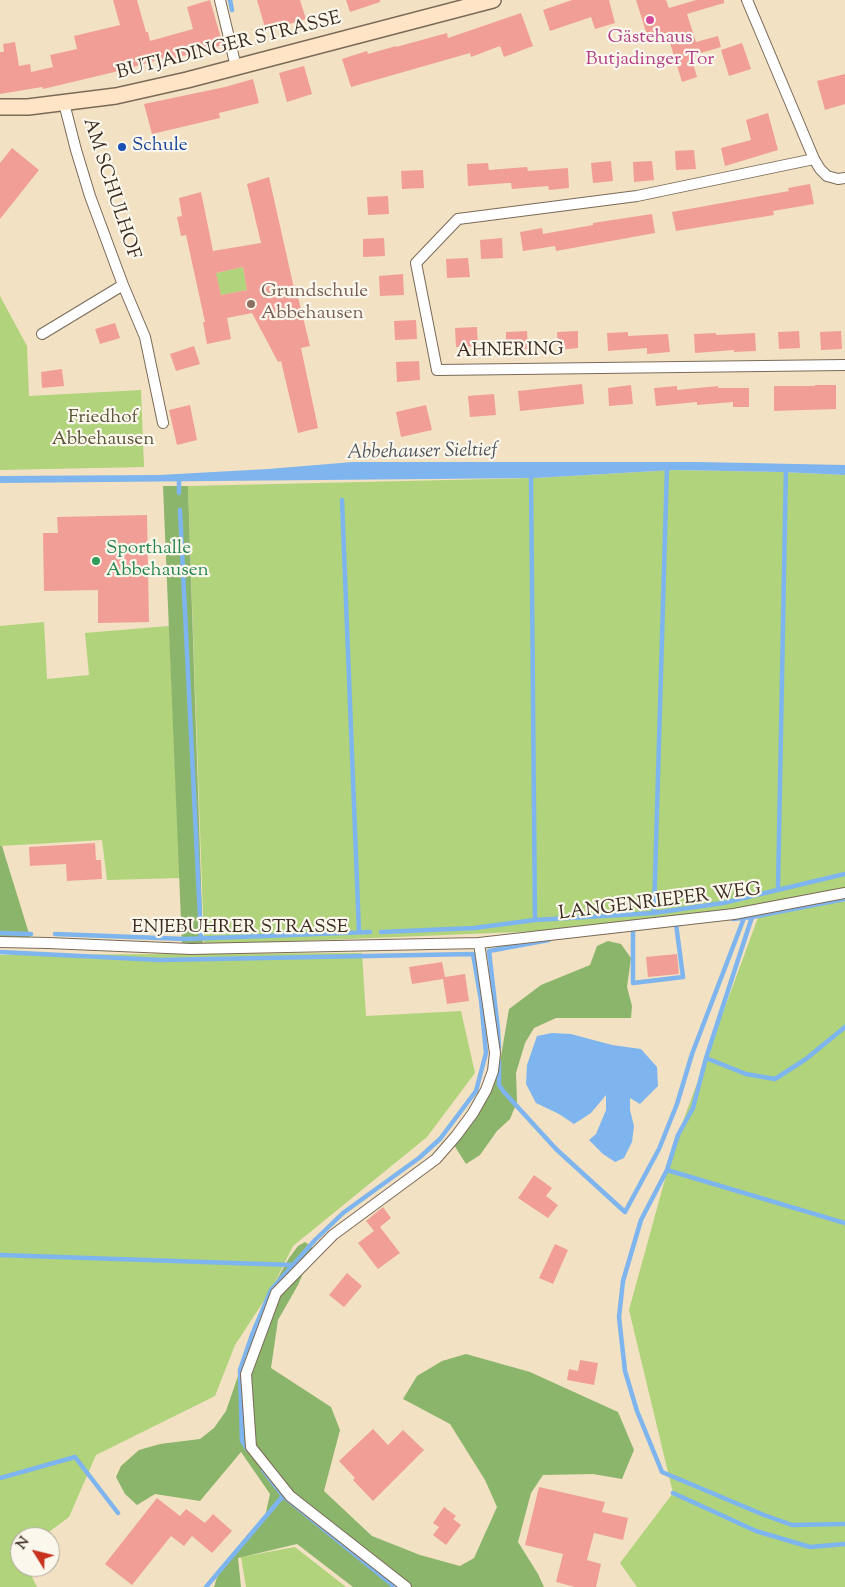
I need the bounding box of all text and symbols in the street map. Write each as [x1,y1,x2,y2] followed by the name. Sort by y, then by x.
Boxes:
[114,8,344,86] street label: BUTJADINGER STRASSE
[644,14,656,26] marker: Gästehaus Butjadinger Tor
[586,28,714,72] place label: Gästehaus Butjadinger Tor
[76,115,144,263] street label: AM SCHULHOF
[132,136,188,158] place label: Schule
[116,141,128,153] marker: Schule
[261,282,368,326] place label: Grundschule Abbehausen
[245,298,257,310] marker: Grundschule Abbehausen
[456,340,564,364] street label: AHNERING
[52,408,154,452] park label: Friedhof Abbehausen
[346,440,498,466] water label: Abbehauser Sieltief
[106,539,209,583] place label: Sporthalle Abbehausen
[90,555,102,567] marker: Sporthalle Abbehausen
[558,879,762,927] street label: LANGENRIEPER WEG
[132,918,348,940] street label: ENJEBUHRER STRASSE
[10,1527,60,1577] north arrow
[12,1533,35,1554] text: N

